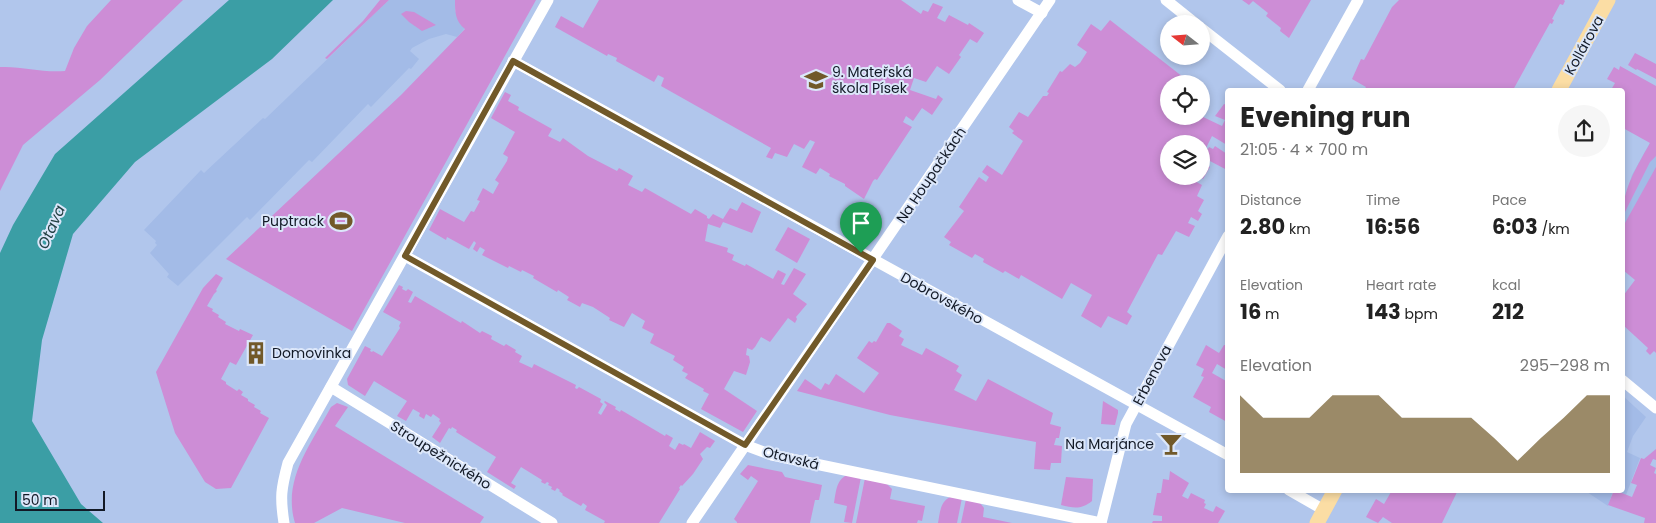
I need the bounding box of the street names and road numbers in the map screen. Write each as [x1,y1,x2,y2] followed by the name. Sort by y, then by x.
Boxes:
[1559,12,1609,78] street label: Kollárova
[891,123,971,227] street label: Na Houpačkách
[897,267,987,329] street label: Dobrovského
[1128,341,1176,409] street label: Erbenova
[387,416,495,494] street label: Stroupežnického
[761,441,821,475] street label: Otavská

